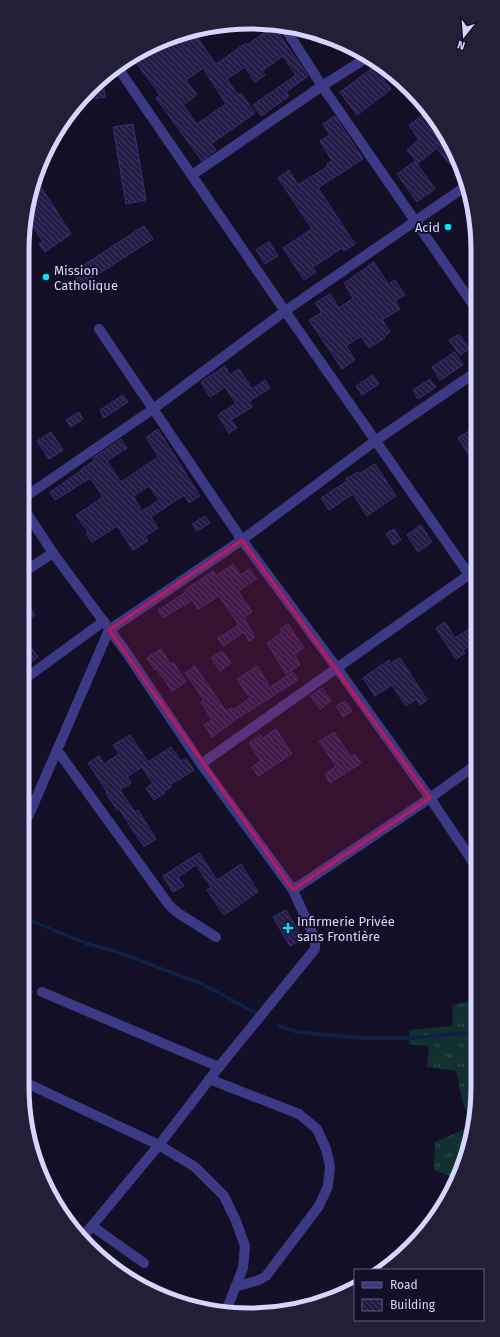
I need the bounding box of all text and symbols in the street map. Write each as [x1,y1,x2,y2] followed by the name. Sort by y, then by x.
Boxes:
[444,16,484,56] north arrow
[456,38,467,52] text: N
[415,220,440,235] place label: Acid
[443,222,453,232] marker: Acid
[54,263,118,293] place label: Mission Catholique
[41,272,51,282] marker: Mission Catholique
[297,914,395,944] place label: Infirmerie Privée sans Frontière
[282,922,294,934] marker: Infirmerie Privée sans Frontière
[354,1269,484,1321] legend
[390,1278,418,1292] text: Road
[390,1298,436,1312] text: Building

